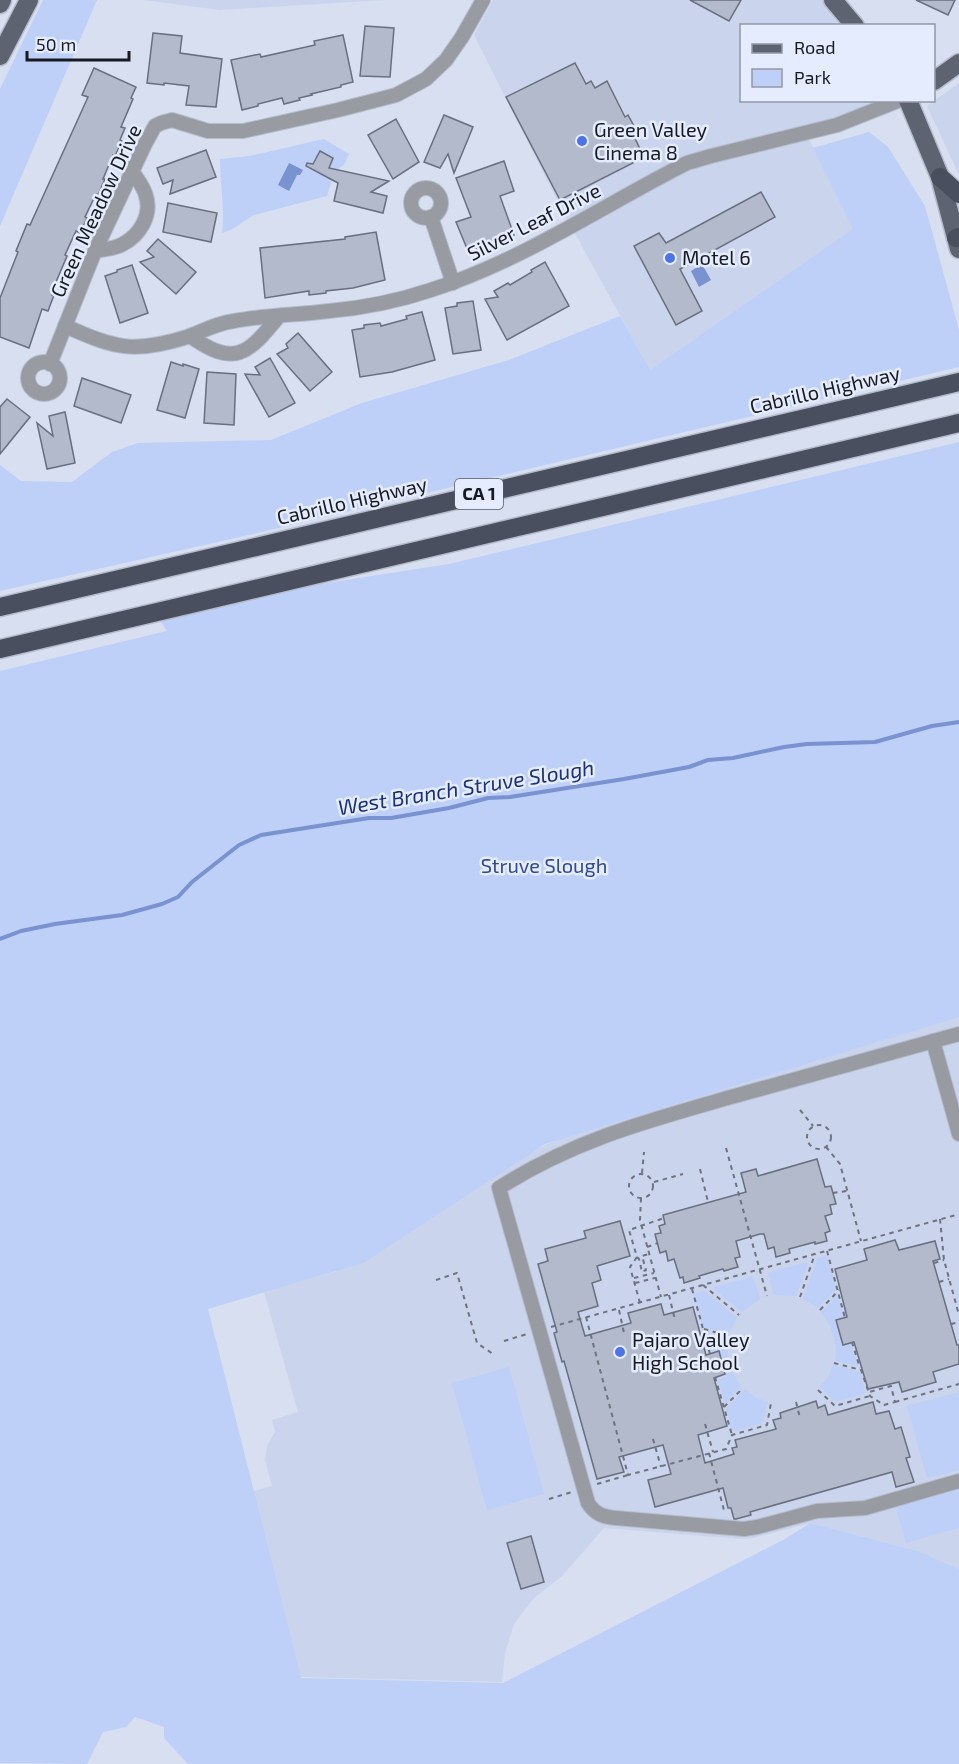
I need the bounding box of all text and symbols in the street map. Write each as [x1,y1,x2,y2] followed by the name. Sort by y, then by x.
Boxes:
[27,24,129,62] scale bar
[740,24,935,102] legend
[36,33,76,55] text: 50 m
[794,36,835,58] text: Road
[794,66,831,88] text: Park
[594,117,708,164] place label: Green Valley Cinema 8
[45,120,146,301] street label: Green Meadow Drive
[575,134,589,148] marker: Green Valley Cinema 8
[463,177,604,265] street label: Silver Leaf Drive
[682,245,751,269] place label: Motel 6
[663,251,677,265] marker: Motel 6
[747,360,903,418] street label: Cabrillo Highway
[274,471,430,529] street label: Cabrillo Highway
[455,479,503,509] road number: CA 1
[336,754,596,819] water label: West Branch Struve Slough
[481,853,607,877] park label: Struve Slough
[632,1327,750,1374] place label: Pajaro Valley High School
[613,1345,627,1359] marker: Pajaro Valley High School

